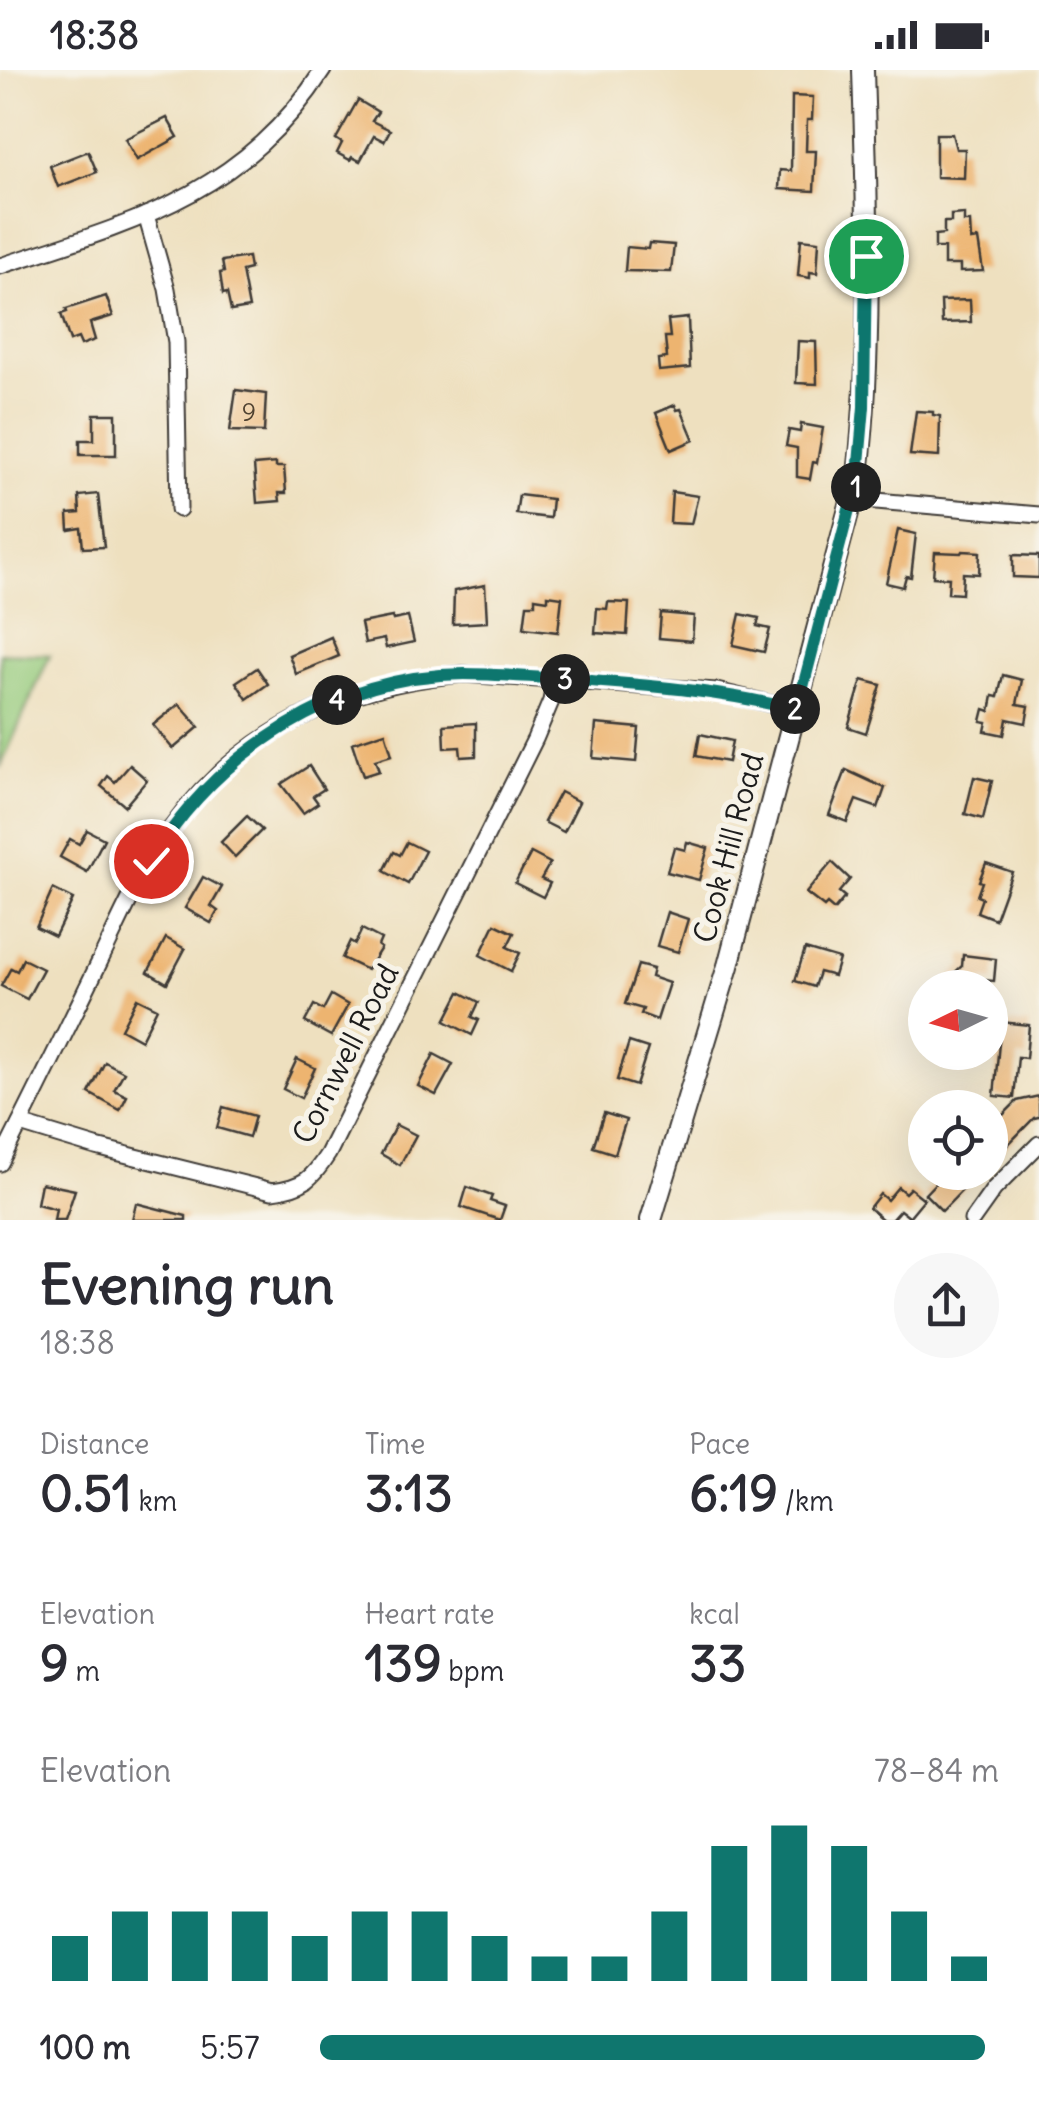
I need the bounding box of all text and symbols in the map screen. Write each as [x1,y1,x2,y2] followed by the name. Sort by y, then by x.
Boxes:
[50,12,139,59] text: 18:38
[824,214,909,299] pin
[839,229,894,284] icon: arrive
[242,396,256,428] house number: 9
[831,462,881,512] pin: 1
[850,469,862,505] text: 1
[540,654,590,704] pin: 3
[557,661,573,697] text: 3
[312,675,362,725] pin: 4
[329,682,345,718] text: 4
[770,684,820,734] pin: 2
[787,691,803,727] text: 2
[684,749,772,947] street label: Cook Hill Road
[109,819,194,904] pin
[124,834,179,889] icon: check
[284,957,407,1150] street label: Cornwell Road
[908,970,1008,1070] north arrow
[908,970,1008,1190] map controls
[908,1090,1008,1190] button: locate
[40,1250,334,1319] text: Evening run
[894,1253,999,1358] button: share
[40,1322,115,1363] text: 18:38
[40,1426,149,1462] text: Distance
[365,1426,425,1462] text: Time
[689,1426,750,1462] text: Pace
[40,1462,132,1525] text: 0.51
[365,1462,453,1525] text: 3:13
[689,1462,778,1525] text: 6:19
[132,1483,177,1519] text: km
[778,1483,834,1519] text: /km
[40,1596,155,1632] text: Elevation
[365,1596,495,1632] text: Heart rate
[689,1596,740,1632] text: kcal
[40,1632,69,1695] text: 9
[365,1632,442,1695] text: 139
[689,1632,746,1695] text: 33
[69,1653,100,1689] text: m
[442,1653,504,1689] text: bpm
[40,1750,171,1791] text: Elevation
[874,1750,999,1791] text: 78–84 m
[40,2027,131,2068] text: 100 m
[200,2027,260,2068] text: 5:57

